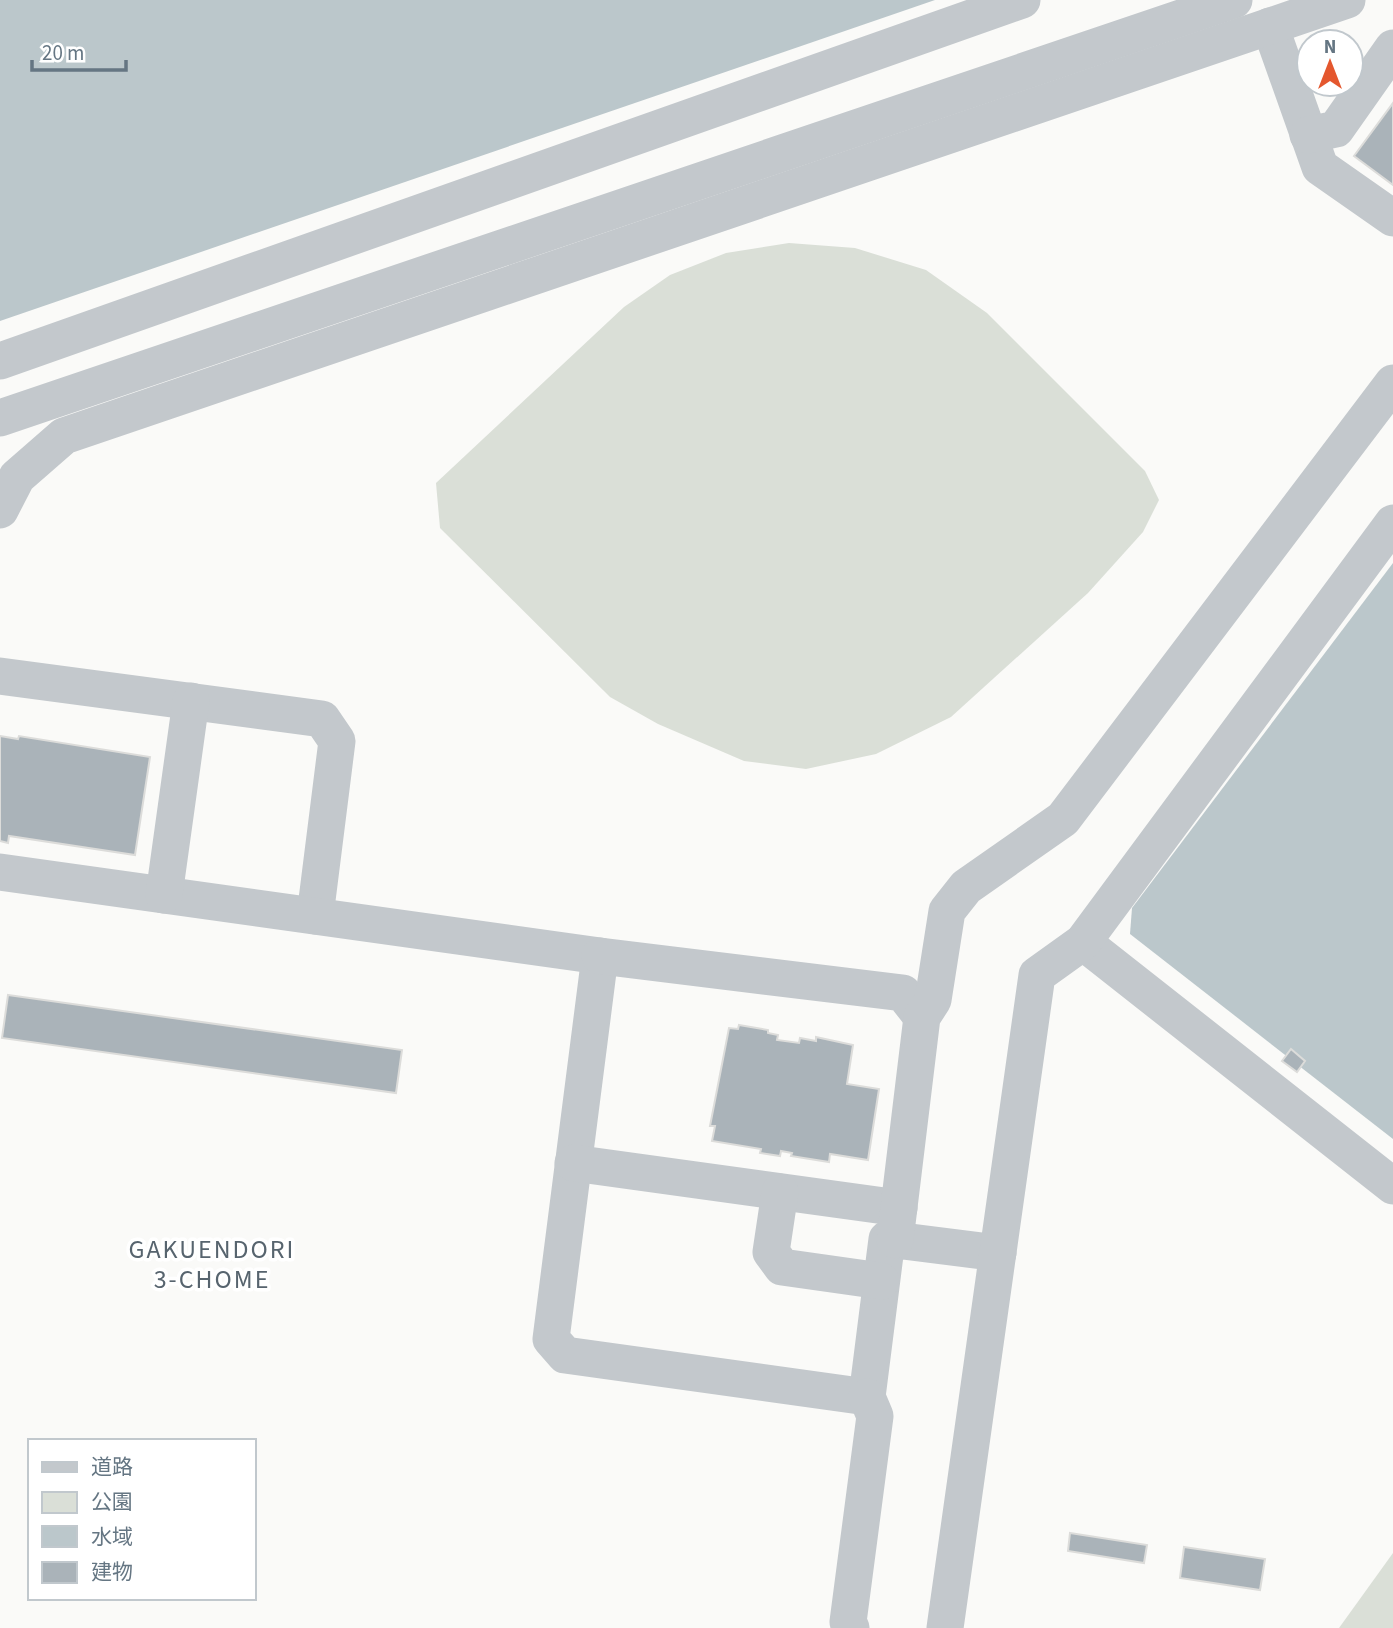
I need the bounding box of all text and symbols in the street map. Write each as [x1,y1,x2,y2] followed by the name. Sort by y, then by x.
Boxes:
[32,28,126,72] scale bar
[1295,28,1365,98] north arrow
[1324,34,1336,61] text: N
[42,38,84,68] text: 20 m
[129,1231,295,1298] district label: GAKUENDORI 3-CHOME
[28,1439,256,1600] legend
[91,1452,133,1482] text: 道路
[91,1487,133,1517] text: 公園
[91,1522,133,1552] text: 水域
[91,1557,133,1587] text: 建物

